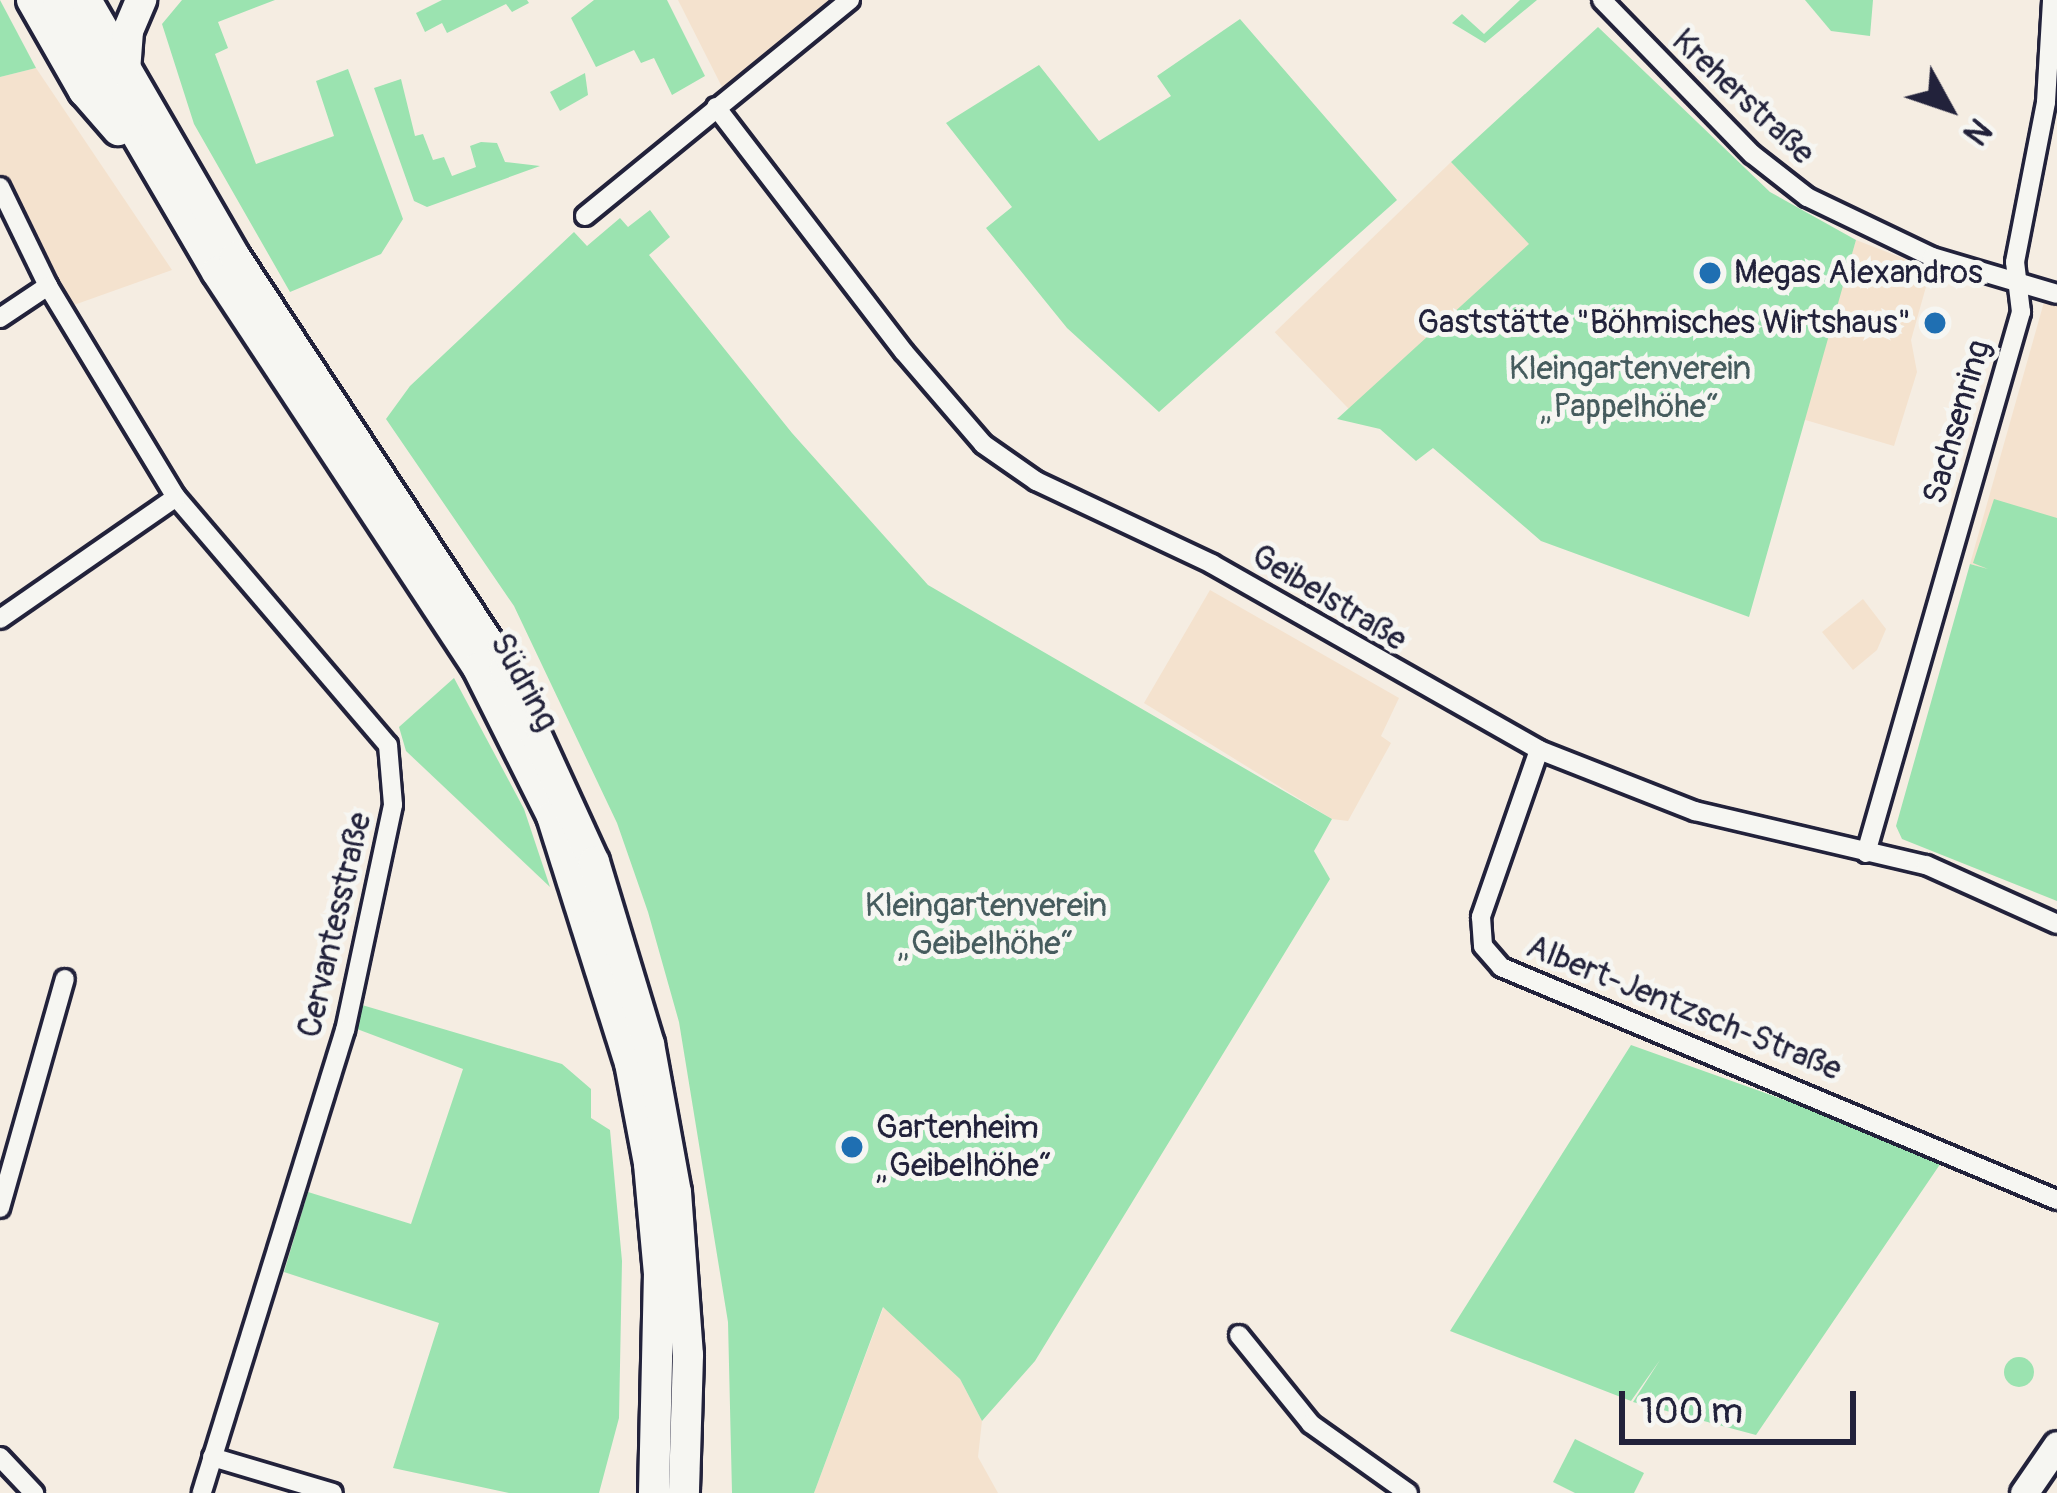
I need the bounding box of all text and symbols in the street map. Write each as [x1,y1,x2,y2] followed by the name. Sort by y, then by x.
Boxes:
[1664,21,1822,173] street label: Kreherstraße
[1889,48,2009,168] north arrow
[1954,110,2000,153] text: N
[1734,253,1983,293] place label: Megas Alexandros
[1697,260,1723,286] marker: Megas Alexandros
[1417,303,1911,343] place label: Gaststätte "Böhmisches Wirtshaus"
[1922,310,1948,336] marker: Gaststätte "Böhmisches Wirtshaus"
[1915,336,1999,508] street label: Sachsenring
[1509,349,1751,427] park label: Kleingartenverein „Pappelhöhe“
[1244,536,1414,660] street label: Geibelstraße
[481,626,567,738] street label: Südring
[290,809,380,1041] street label: Cervantesstraße
[865,886,1107,964] park label: Kleingartenverein „Geibelhöhe“
[1521,927,1847,1089] street label: Albert-Jentzsch-Straße
[876,1108,1052,1186] place label: Gartenheim „Geibelhöhe“
[839,1134,865,1160] marker: Gartenheim „Geibelhöhe“
[1625,1367,1862,1441] scale bar
[1640,1389,1743,1434] text: 100 m

